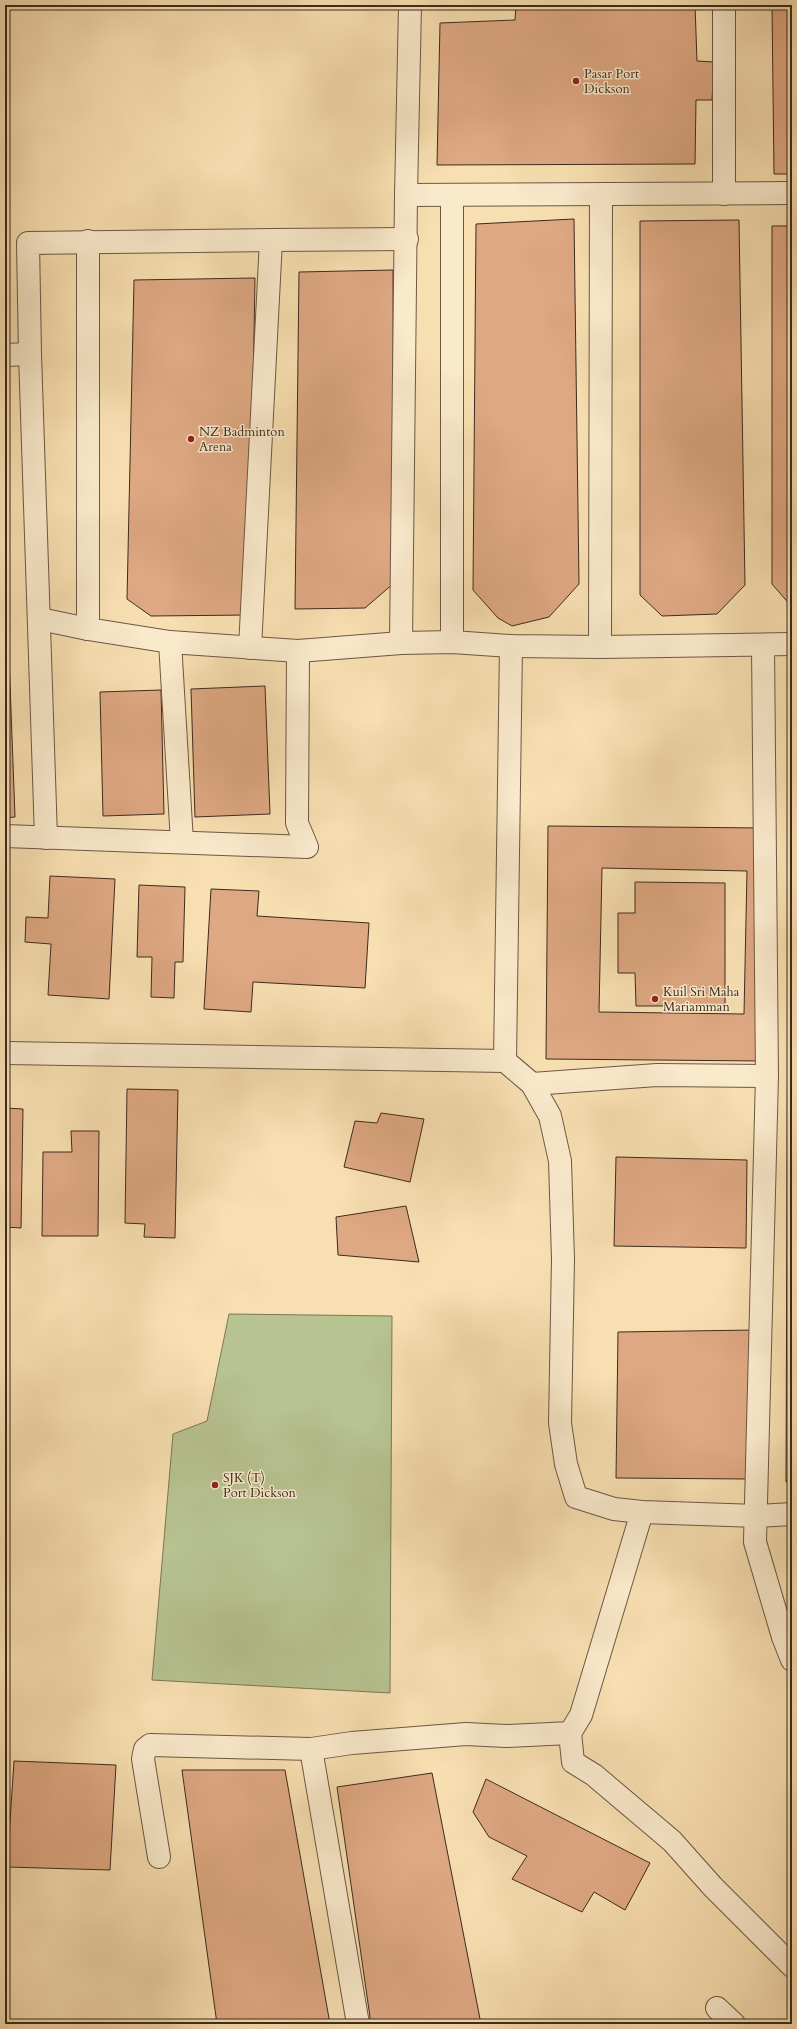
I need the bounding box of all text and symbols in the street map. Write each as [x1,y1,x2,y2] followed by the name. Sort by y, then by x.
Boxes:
[584,65,639,98] place label: Pasar Port Dickson
[571,76,581,86] marker: Pasar Port Dickson
[199,423,285,456] place label: NZ Badminton Arena
[186,434,196,444] marker: NZ Badminton Arena
[663,983,740,1016] place label: Kuil Sri Maha Mariamman
[650,994,660,1004] marker: Kuil Sri Maha Mariamman
[223,1469,297,1502] place label: SJK (T) Port Dickson
[210,1480,220,1490] marker: SJK (T) Port Dickson

